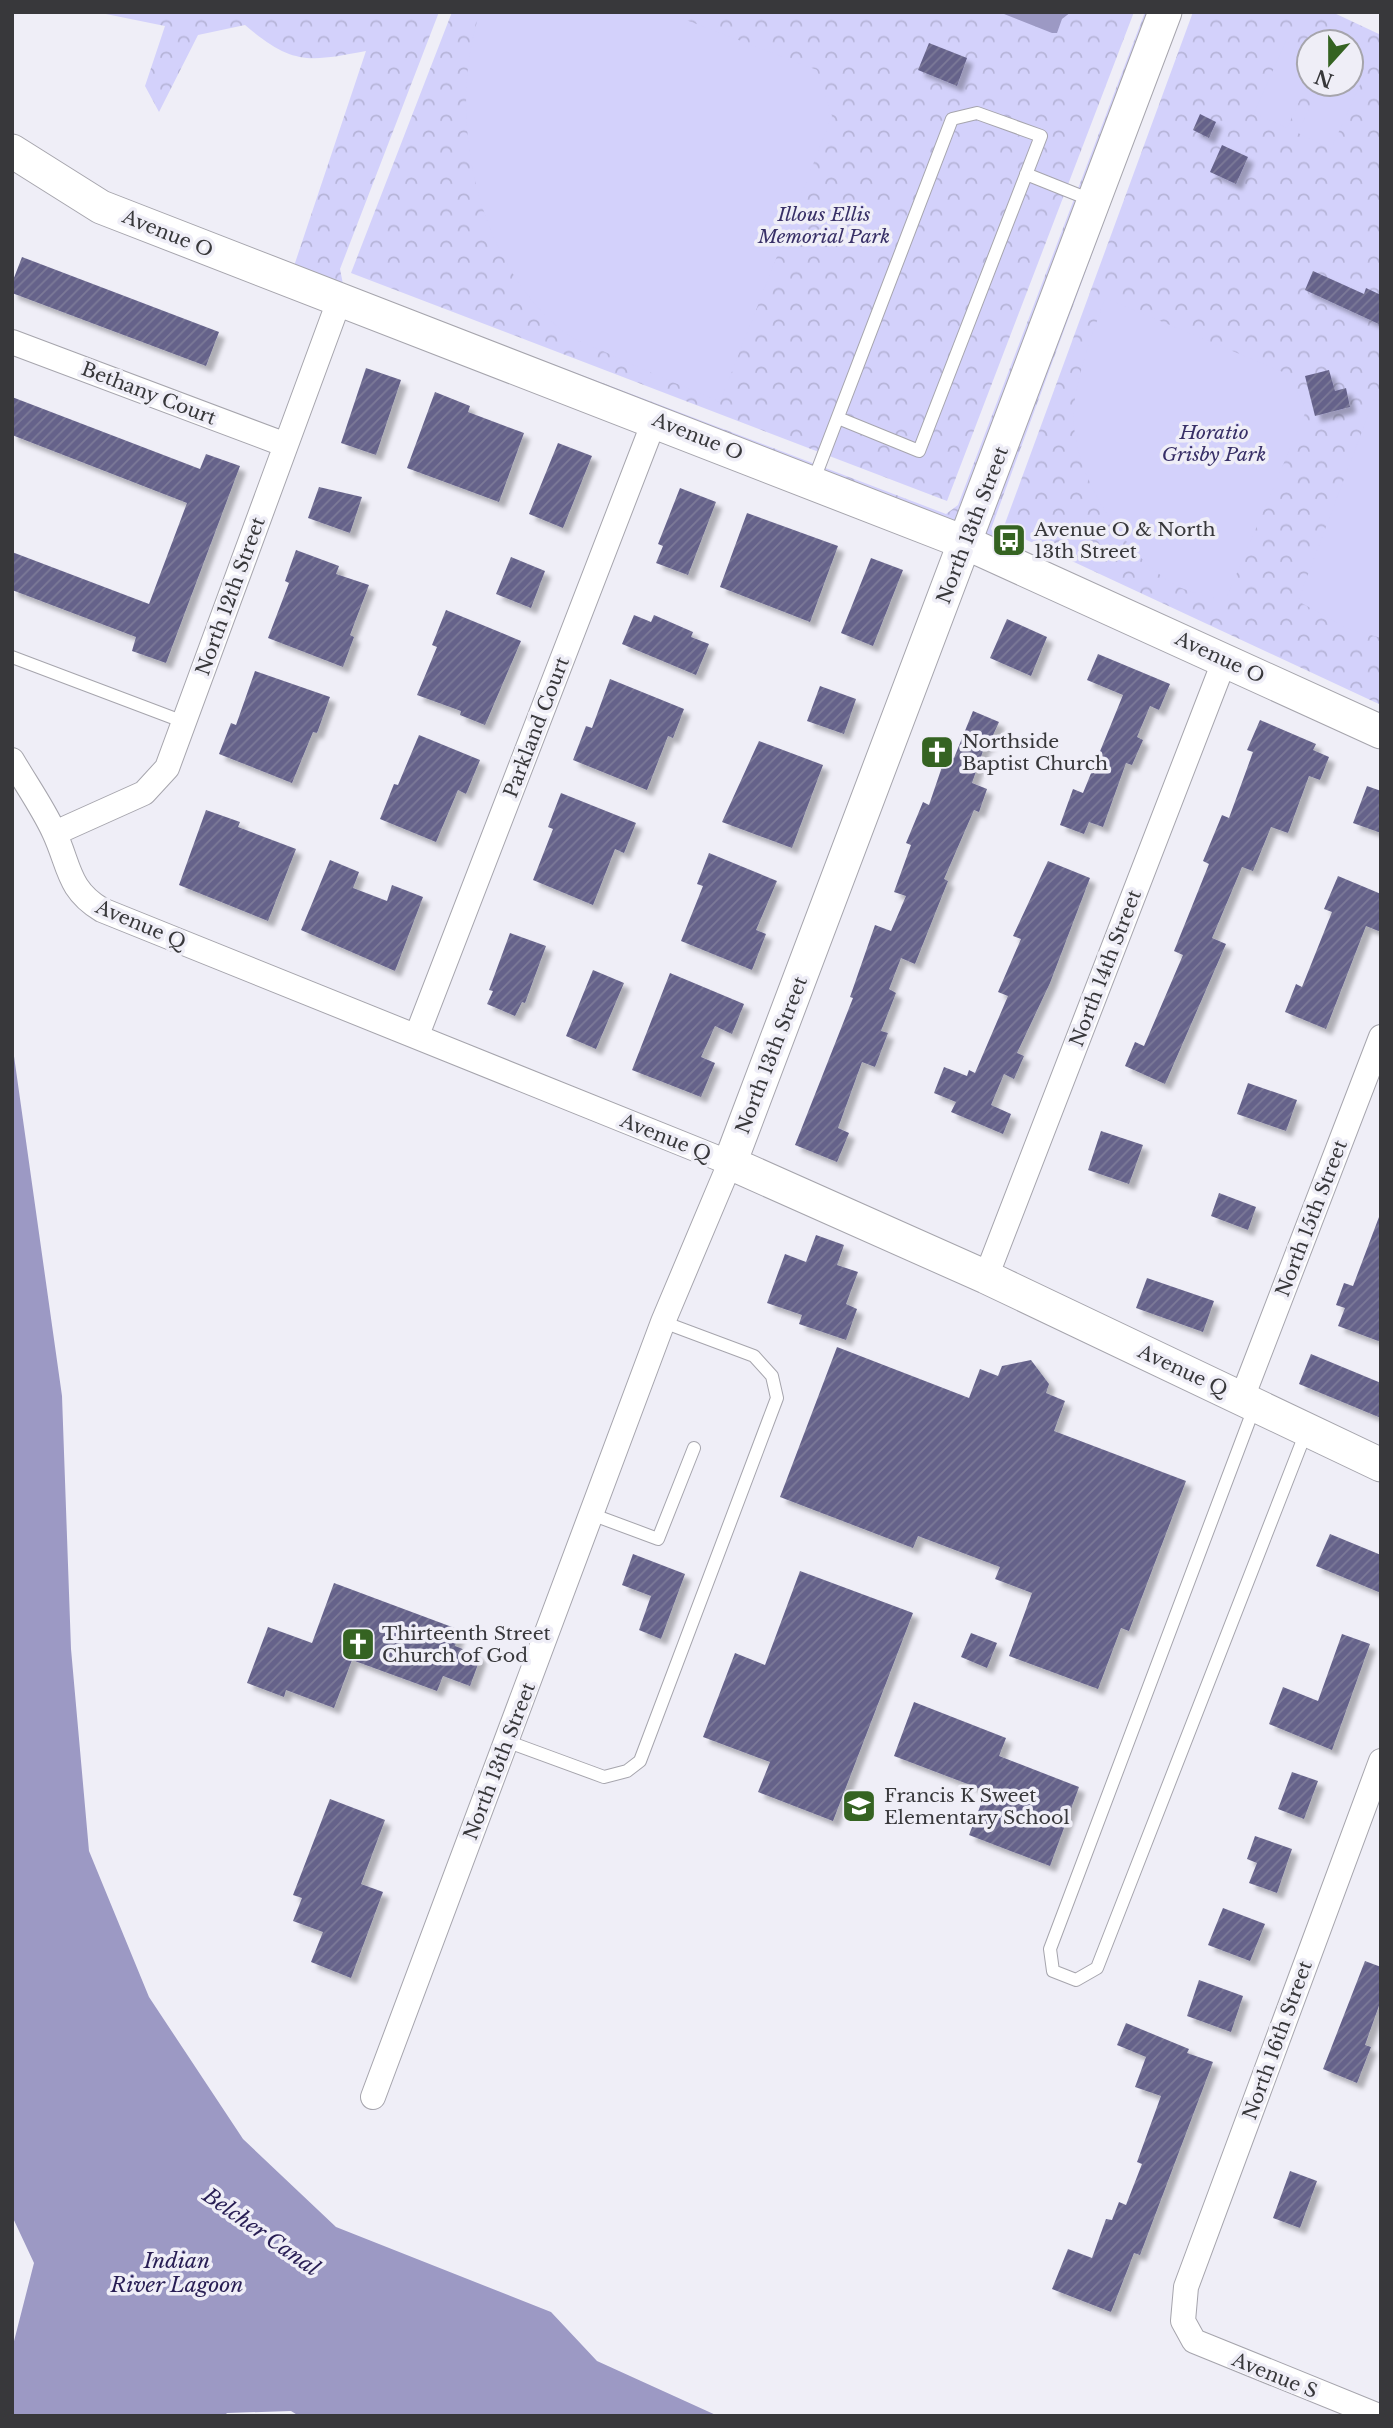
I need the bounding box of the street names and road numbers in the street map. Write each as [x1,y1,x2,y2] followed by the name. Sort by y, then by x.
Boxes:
[118,204,217,262] street label: Avenue O
[78,357,220,430] street label: Bethany Court
[648,407,747,465] street label: Avenue O
[932,442,1013,607] street label: North 13th Street
[191,513,270,678] street label: North 12th Street
[1171,626,1268,688] street label: Avenue O
[499,653,574,801] street label: Parkland Court
[1065,886,1146,1050] street label: North 14th Street
[91,895,189,954] street label: Avenue Q
[731,972,812,1137] street label: North 13th Street
[616,1108,715,1166] street label: Avenue Q
[1271,1136,1352,1300] street label: North 15th Street
[1134,1339,1231,1401] street label: Avenue Q
[459,1678,540,1843] street label: North 13th Street
[1238,1957,1317,2123] street label: North 16th Street
[1228,2348,1321,2403] street label: Avenue S

